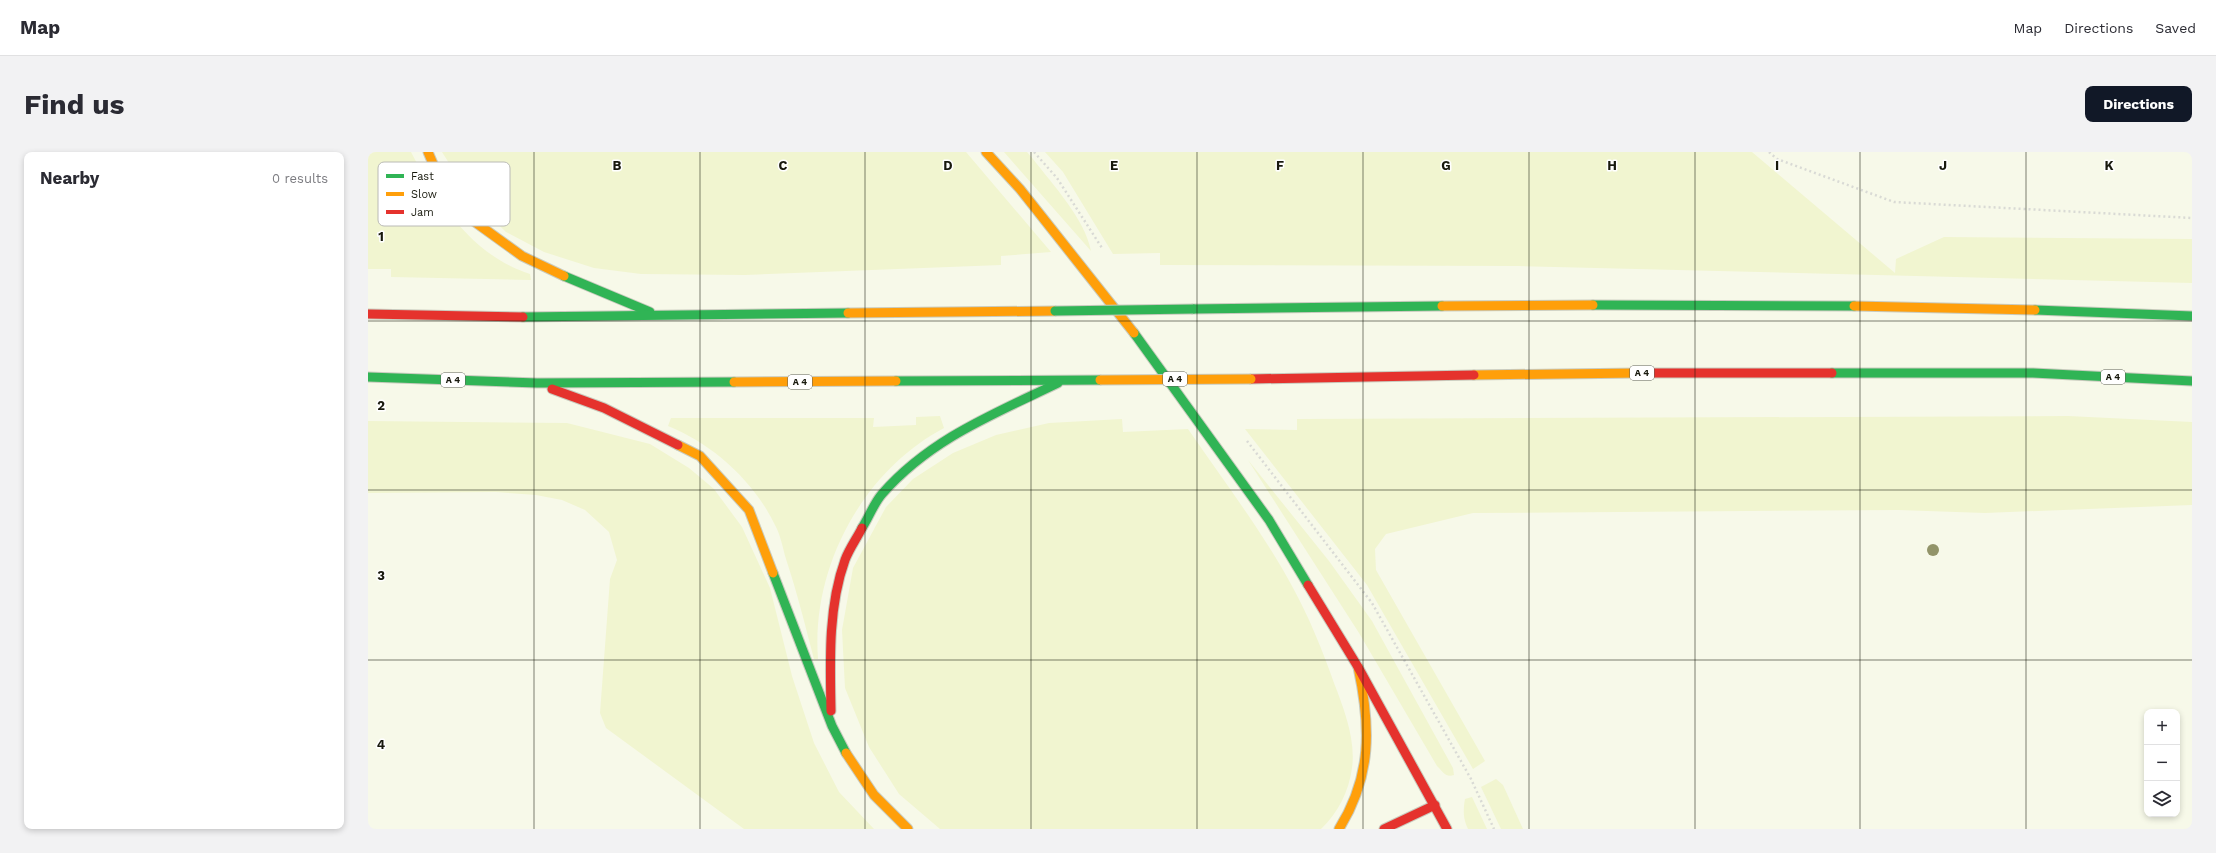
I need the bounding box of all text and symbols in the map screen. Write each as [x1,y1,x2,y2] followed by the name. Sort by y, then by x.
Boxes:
[20,16,60,39] text: Map
[2014,20,2042,36] text: Map
[2064,20,2133,36] text: Directions
[2155,20,2196,36] text: Saved
[2085,86,2192,122] button: Directions
[24,88,124,121] text: Find us
[613,158,622,173] text: B
[779,158,788,173] text: C
[943,158,953,173] text: D
[1110,158,1118,173] text: E
[1276,158,1284,173] text: F
[1441,158,1451,173] text: G
[1607,158,1617,173] text: H
[1775,158,1779,173] text: I
[1939,158,1947,173] text: J
[2104,158,2114,173] text: K
[378,162,510,226] legend
[40,168,99,188] text: Nearby
[411,170,434,183] text: Fast
[272,171,328,186] text: 0 results
[411,188,437,201] text: Slow
[411,206,434,219] text: Jam
[378,229,384,244] text: 1
[1630,366,1654,380] road number: A 4
[2101,370,2125,384] road number: A 4
[1163,372,1187,386] road number: A 4
[441,373,465,387] road number: A 4
[788,375,812,389] road number: A 4
[377,398,385,413] text: 2
[377,568,385,583] text: 3
[2144,709,2180,817] map controls
[2144,709,2180,745] button: +
[377,737,386,752] text: 4
[2144,745,2180,781] button: −
[2144,781,2180,817] button: layers

